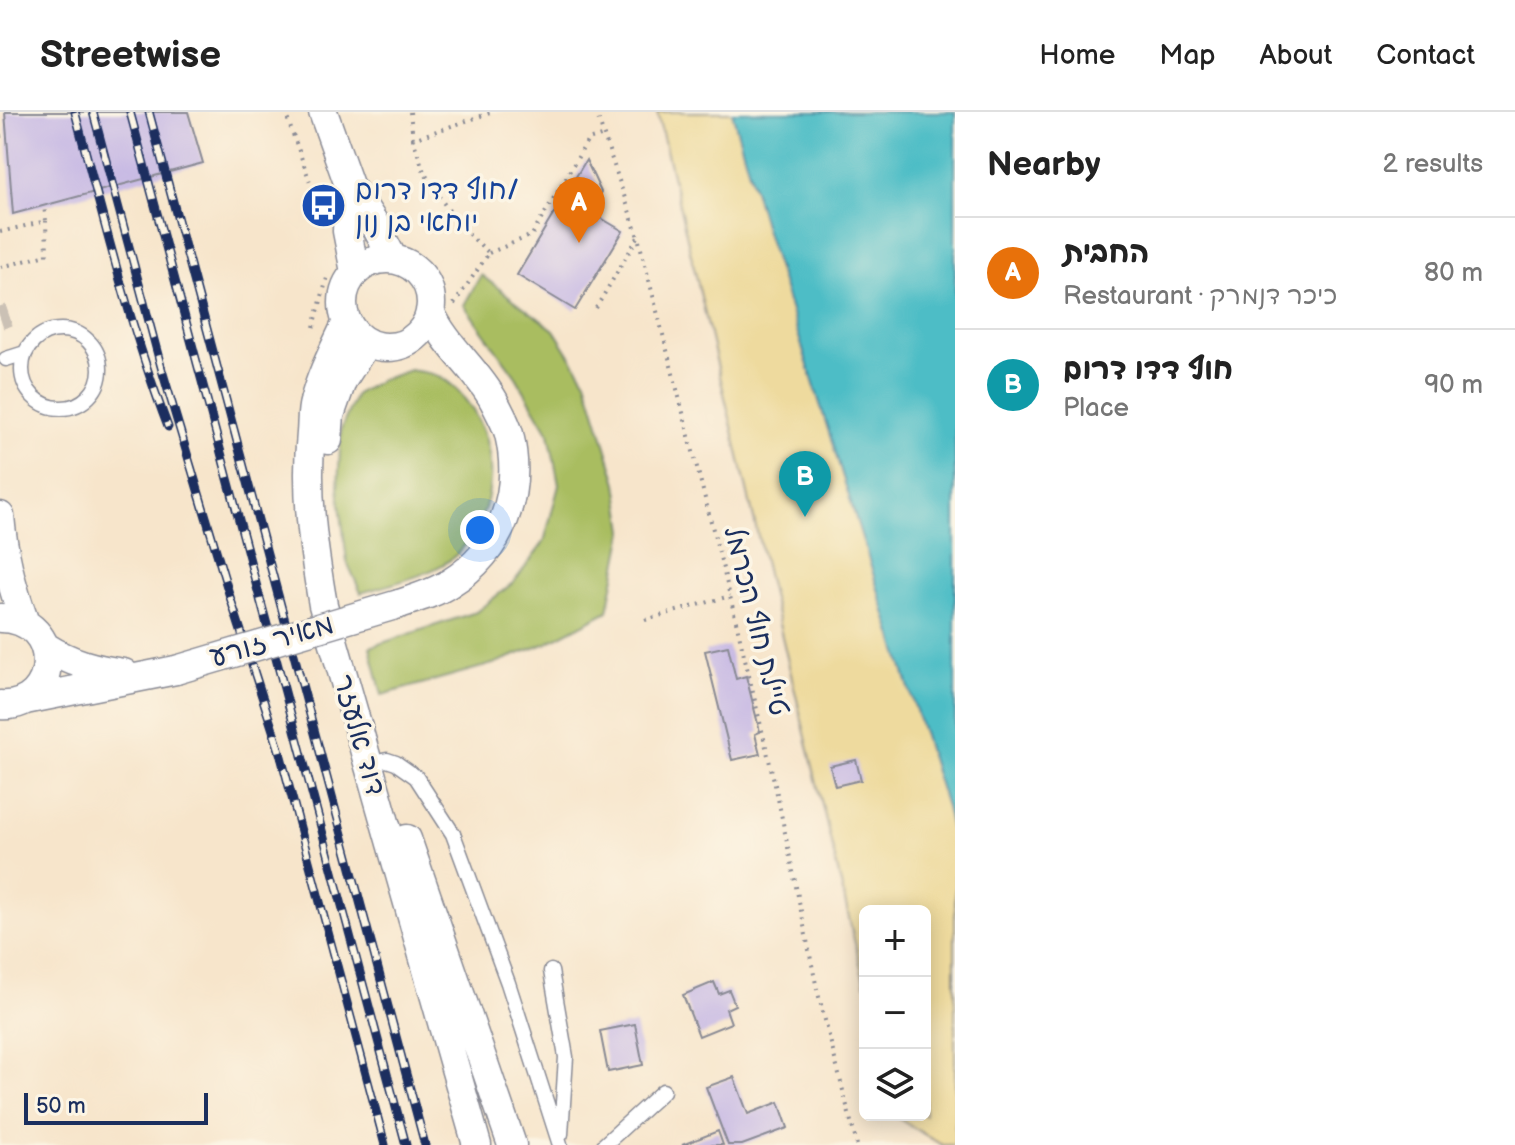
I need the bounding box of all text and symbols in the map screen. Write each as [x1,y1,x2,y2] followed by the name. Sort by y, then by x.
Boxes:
[40,33,221,78] text: Streetwise
[1039,39,1115,72] text: Home
[1159,39,1216,72] text: Map
[1260,39,1332,72] text: About
[1376,39,1475,72] text: Contact
[987,144,1101,185] text: Nearby
[1383,149,1483,180] text: 2 results
[355,174,519,239] place label: חוף דדו דרום/ יוחאי בן נון
[553,177,605,243] pin: A
[300,182,348,230] bus stop icon: חוף דדו דרום/ יוחאי בן נון
[1063,235,1150,271] text: החבית
[1005,258,1021,289] text: A
[1424,258,1483,289] text: 80 m
[1063,281,1337,312] text: Restaurant · כיכר דנמרק
[1063,352,1233,388] text: חוף דדו דרום
[1004,370,1022,401] text: B
[1424,370,1483,401] text: 90 m
[1063,393,1129,424] text: Place
[779,451,831,517] pin: B
[460,510,500,550] your location
[716,523,796,719] street label: טיילת חוף הכרמל
[206,608,338,674] street label: מאיר זורע
[326,671,392,799] street label: דוד אלעזר
[859,905,931,1121] map controls
[859,905,931,977] button: +
[859,977,931,1049] button: −
[859,1049,931,1121] button: layers
[24,1089,208,1125] scale bar
[36,1093,86,1120] text: 50 m

